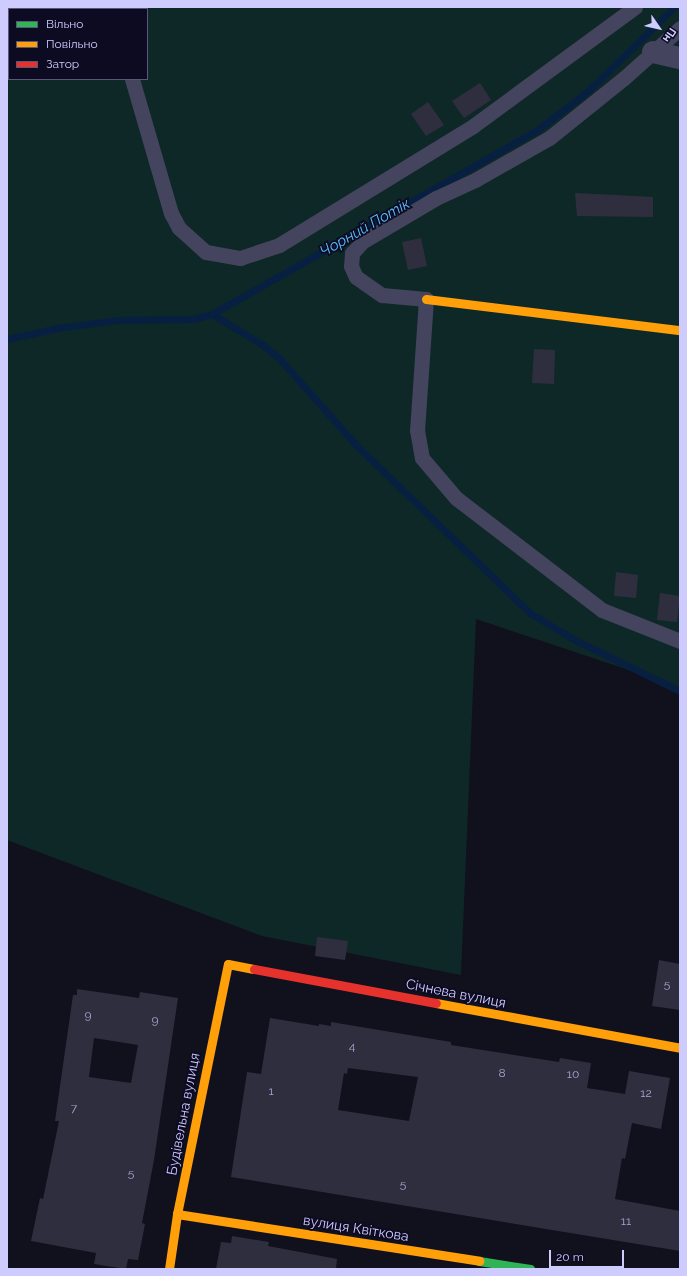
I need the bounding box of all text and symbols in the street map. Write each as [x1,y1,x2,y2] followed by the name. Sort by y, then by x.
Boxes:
[8,8,148,80] legend
[639,8,679,48] north arrow
[46,17,83,31] text: Вільно
[660,25,679,45] text: Пн
[46,37,98,51] text: Повільно
[46,57,79,71] text: Затор
[317,195,413,261] water label: Чорний Потік
[404,975,508,1011] street label: Січнева вулиця
[664,978,670,992] house number: 5
[84,1009,92,1023] house number: 9
[151,1014,159,1028] house number: 9
[349,1040,355,1054] house number: 4
[163,1051,203,1177] street label: Будівельна вулиця
[498,1067,506,1081] house number: 8
[567,1068,579,1082] house number: 10
[268,1085,274,1099] house number: 1
[640,1087,652,1101] house number: 12
[71,1102,77,1116] house number: 7
[128,1167,134,1181] house number: 5
[400,1178,406,1192] house number: 5
[302,1211,410,1245] street label: вулиця Квіткова
[621,1215,631,1229] house number: 11
[551,1242,626,1268] scale bar
[556,1250,584,1264] text: 20 m

